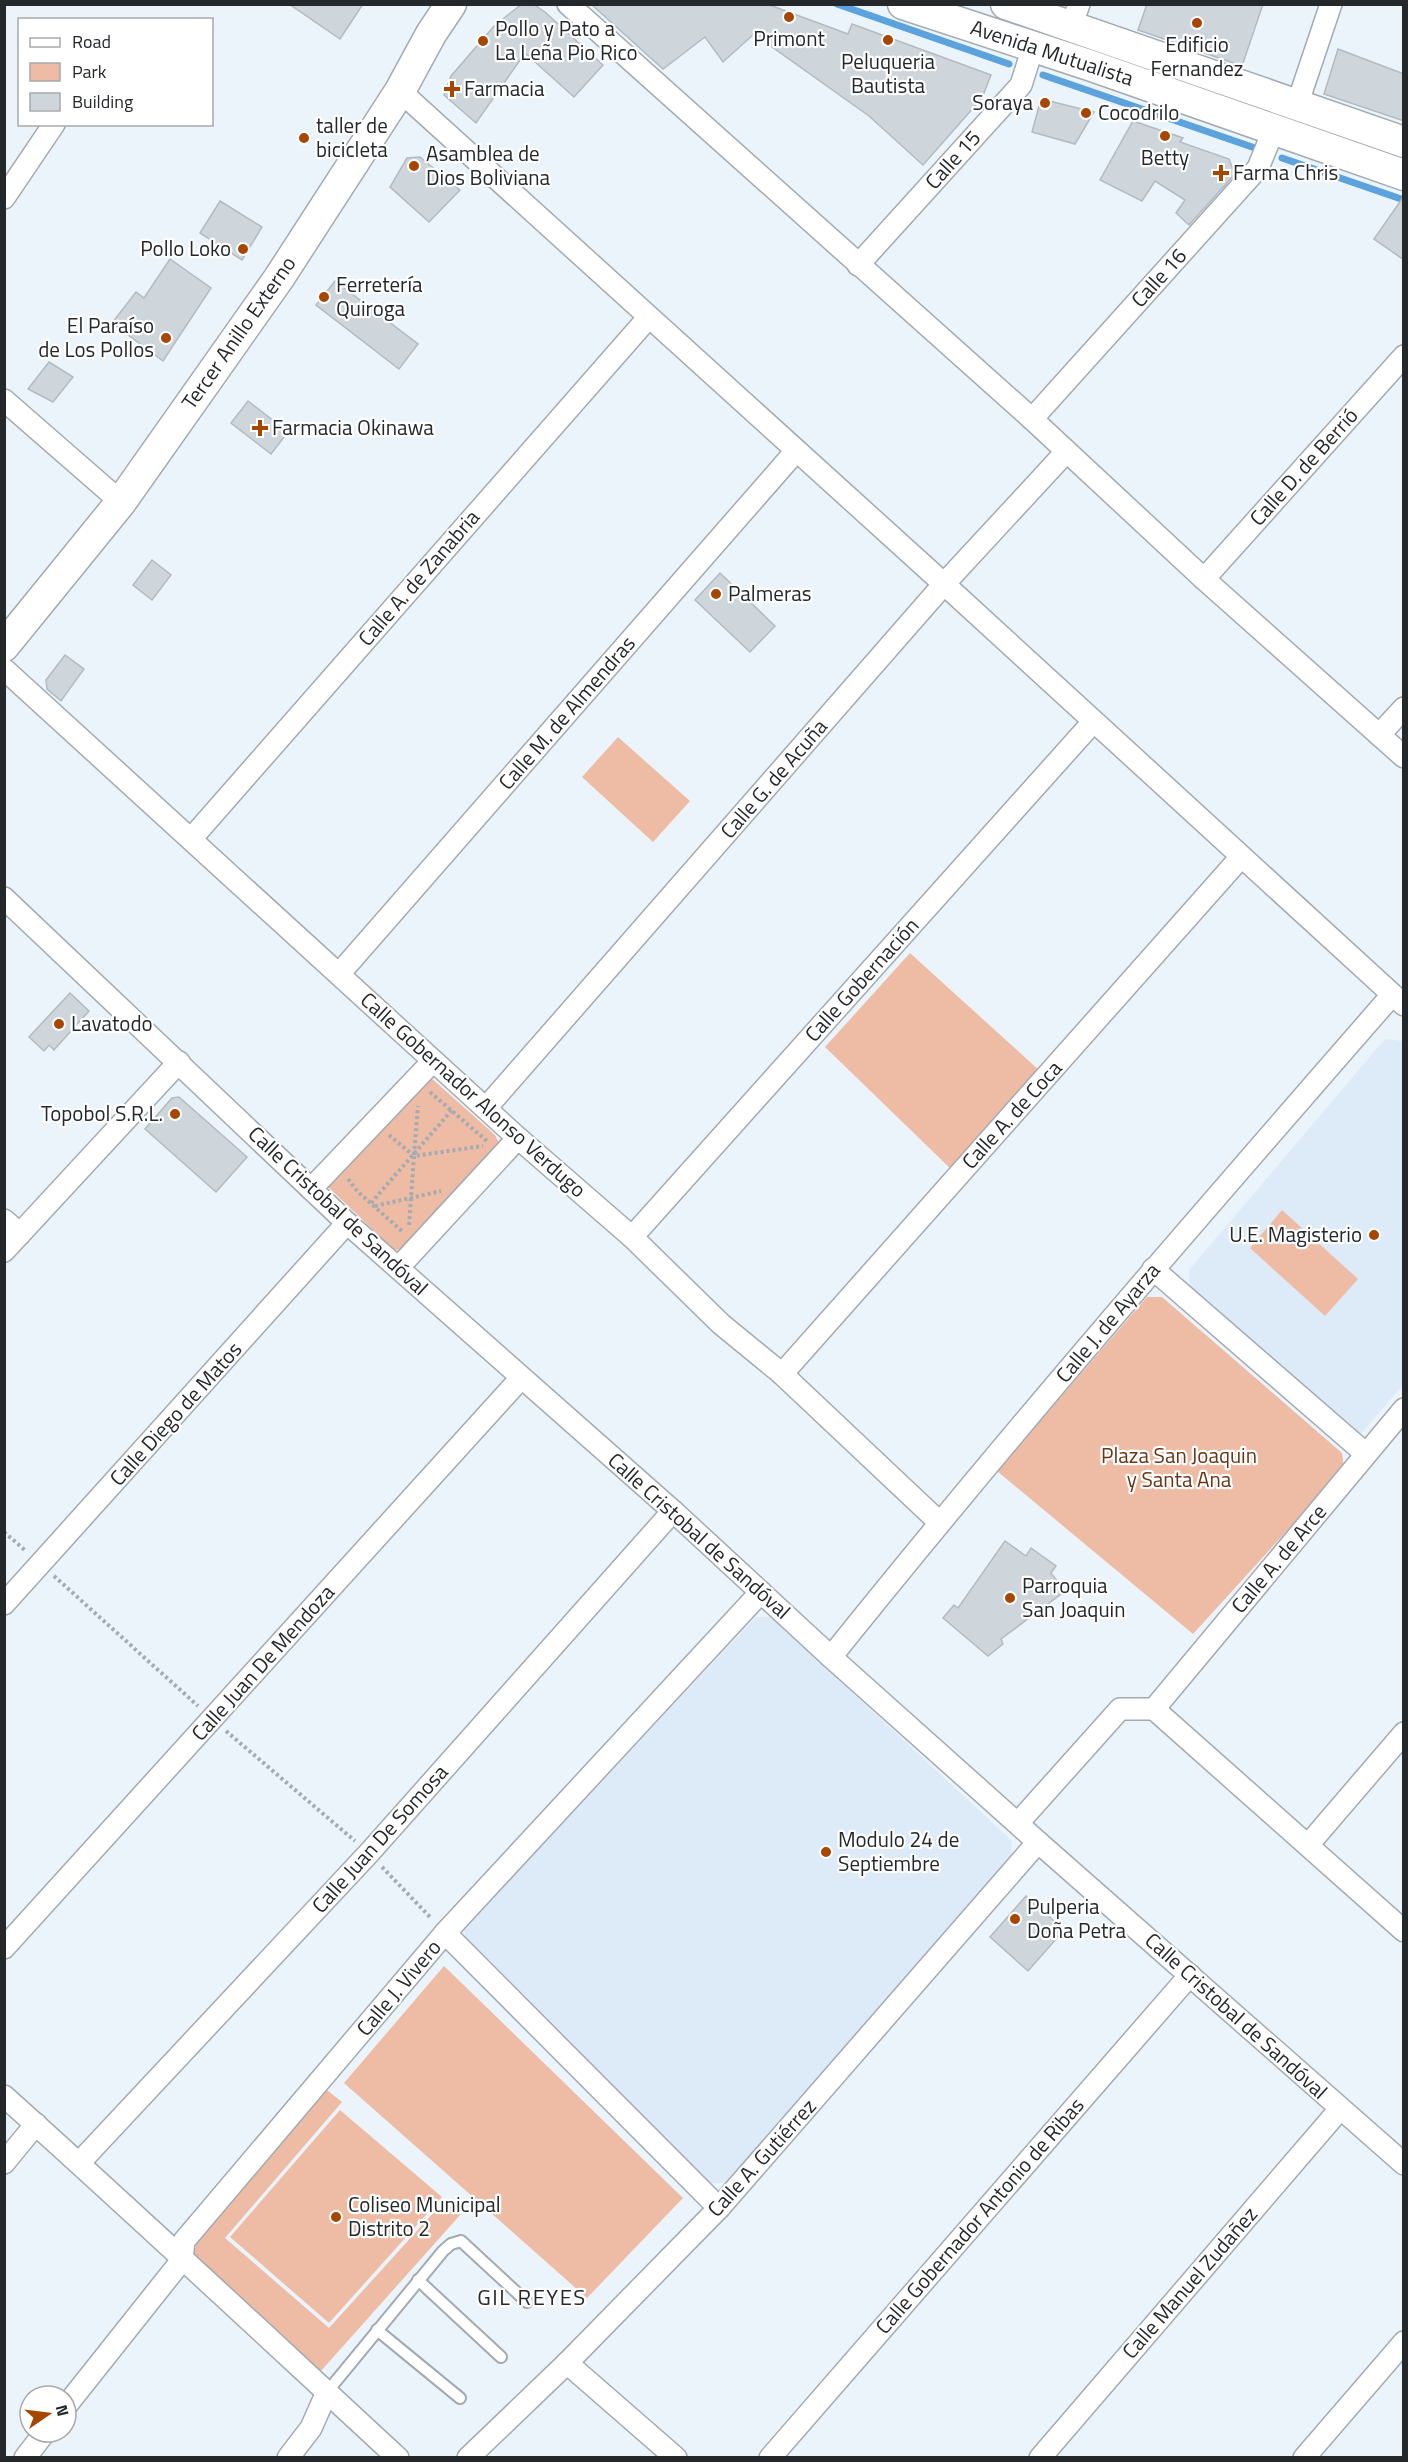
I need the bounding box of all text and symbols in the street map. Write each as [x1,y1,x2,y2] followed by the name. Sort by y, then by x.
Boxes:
[782,10,796,24] marker: Primont
[967,11,1138,94] street label: Avenida Mutualista
[495,12,638,68] place label: Pollo y Pato a La Leña Pio Rico
[1190,16,1204,30] marker: Edificio Fernandez
[18,18,213,126] legend
[753,22,825,54] place label: Primont
[72,28,111,55] text: Road
[1151,28,1243,84] place label: Edificio Fernandez
[881,33,895,47] marker: Peluqueria Bautista
[476,34,490,48] marker: Pollo y Pato a La Leña Pio Rico
[841,45,936,101] place label: Peluqueria Bautista
[72,58,107,85] text: Park
[464,72,545,104] place label: Farmacia
[445,82,459,96] marker: Farmacia
[972,86,1033,118] place label: Soraya
[72,88,133,115] text: Building
[1038,96,1052,110] marker: Soraya
[1098,96,1179,128] place label: Cocodrilo
[1079,106,1093,120] marker: Cocodrilo
[316,109,388,165] place label: taller de bicicleta
[917,122,988,196] street label: Calle 15
[1158,129,1172,143] marker: Betty
[297,131,311,145] marker: taller de bicicleta
[426,137,551,193] place label: Asamblea de Dios Boliviana
[1141,141,1189,173] place label: Betty
[1233,156,1338,188] place label: Farma Chris
[407,159,421,173] marker: Asamblea de Dios Boliviana
[1214,166,1228,180] marker: Farma Chris
[140,232,231,264] place label: Pollo Loko
[1123,240,1194,314] street label: Calle 16
[236,242,250,256] marker: Pollo Loko
[173,249,303,416] street label: Tercer Anillo Externo
[336,268,423,324] place label: Ferretería Quiroga
[317,290,331,304] marker: Ferretería Quiroga
[38,309,154,365] place label: El Paraíso de Los Pollos
[159,331,173,345] marker: El Paraíso de Los Pollos
[1241,400,1365,533] street label: Calle D. de Berrió
[272,411,434,443] place label: Farmacia Okinawa
[253,421,267,435] marker: Farmacia Okinawa
[350,502,487,653] street label: Calle A. de Zanabria
[728,577,811,609] place label: Palmeras
[709,587,723,601] marker: Palmeras
[490,628,642,797] street label: Calle M. de Almendras
[712,711,835,845] street label: Calle G. de Acuña
[797,910,926,1049] street label: Calle Gobernación
[354,984,594,1205] street label: Calle Gobernador Alonso Verdugo
[71,1007,153,1039] place label: Lavatodo
[52,1017,66,1031] marker: Lavatodo
[954,1052,1069,1176] street label: Calle A. de Coca
[41,1097,163,1129] place label: Topobol S.R.L.
[168,1107,182,1121] marker: Topobol S.R.L.
[241,1118,436,1303] street label: Calle Cristobal de Sandóval
[1229,1218,1362,1250] place label: U.E. Magisterio
[1367,1228,1381,1242] marker: U.E. Magisterio
[1047,1255,1167,1389] street label: Calle J. de Ayarza
[102,1334,249,1493] street label: Calle Diego de Matos
[1101,1439,1257,1495] park label: Plaza San Joaquin y Santa Ana
[601,1444,798,1626] street label: Calle Cristobal de Sandóval
[1223,1497,1334,1620] street label: Calle A. de Arce
[1022,1569,1125,1625] place label: Parroquia San Joaquin
[183,1577,342,1748] street label: Calle Juan De Mendoza
[1003,1591,1017,1605] marker: Parroquia San Joaquin
[304,1756,455,1920] street label: Calle Juan De Somosa
[838,1823,959,1879] place label: Modulo 24 de Septiembre
[819,1845,833,1859] marker: Modulo 24 de Septiembre
[1027,1890,1127,1946] place label: Pulperia Doña Petra
[1008,1912,1022,1926] marker: Pulperia Doña Petra
[1138,1924,1335,2106] street label: Calle Cristobal de Sandóval
[348,1932,448,2043] street label: Calle J. Vivero
[867,2090,1091,2341] street label: Calle Gobernador Antonio de Ribas
[699,2091,823,2224] street label: Calle A. Gutiérrez
[348,2188,501,2244] place label: Coliseo Municipal Distrito 2
[1114,2199,1265,2366] street label: Calle Manuel Zudañez
[329,2210,343,2224] marker: Coliseo Municipal Distrito 2
[477,2280,587,2314] district label: GIL REYES
[18,2384,78,2444] north arrow
[50,2402,76,2419] text: N

